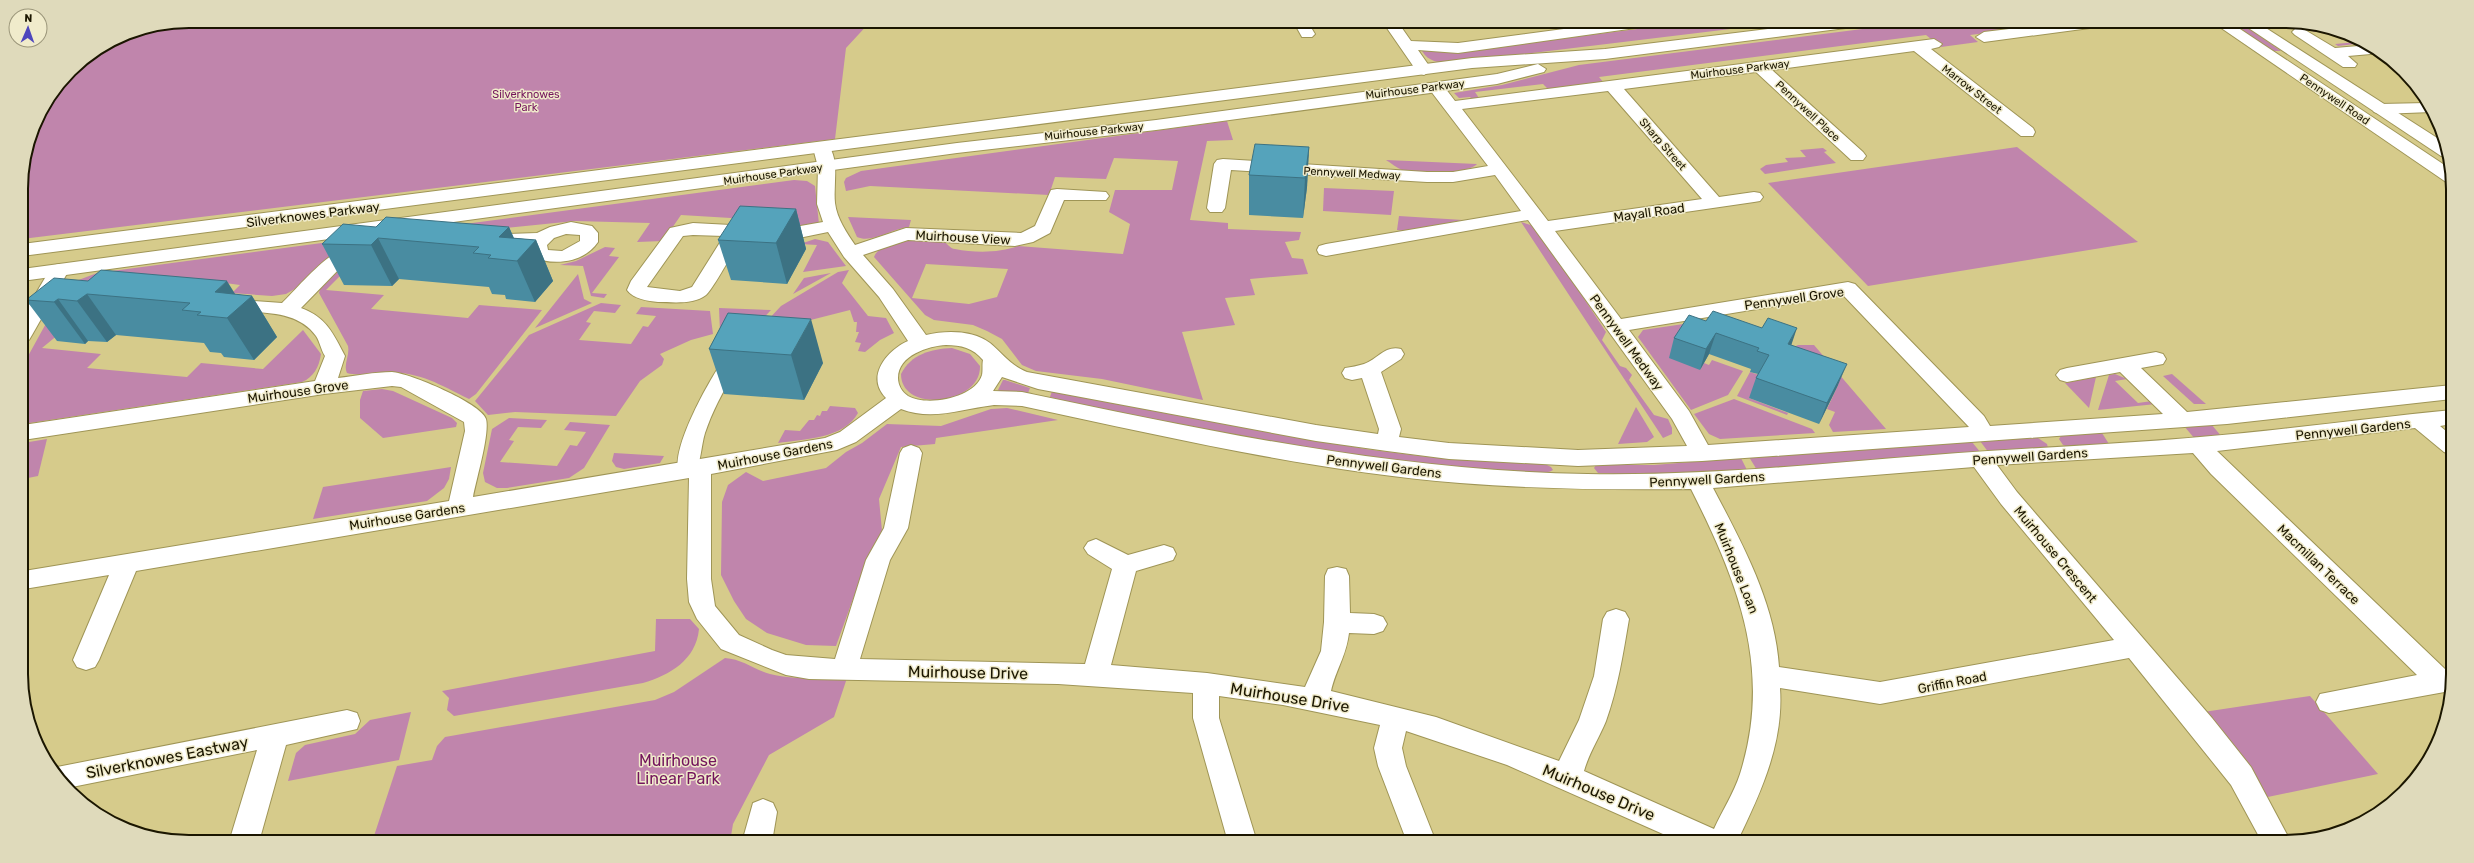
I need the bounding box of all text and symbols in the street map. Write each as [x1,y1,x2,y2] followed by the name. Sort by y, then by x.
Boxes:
[8,8,48,48] north arrow
[24,12,33,25] text: N
[1690,57,1790,82] street label: Muirhouse Parkway
[1939,62,2005,117] street label: Marrow Street
[2297,71,2372,128] street label: Pennywell Road
[1365,77,1465,102] street label: Muirhouse Parkway
[1773,78,1843,145] street label: Pennywell Place
[492,88,560,114] park label: Silverknowes Park
[1636,116,1689,174] street label: Sharp Street
[1044,120,1144,143] street label: Muirhouse Parkway
[723,161,823,188] street label: Muirhouse Parkway
[1303,164,1401,183] street label: Pennywell Medway
[246,199,381,230] street label: Silverknowes Parkway
[1612,200,1686,225] street label: Mayall Road
[915,228,1011,247] street label: Muirhouse View
[1743,284,1845,313] street label: Pennywell Grove
[1587,291,1666,393] street label: Pennywell Medway
[247,377,349,406] street label: Muirhouse Grove
[2295,416,2412,443] street label: Pennywell Gardens
[716,436,834,473] street label: Muirhouse Gardens
[1972,445,2089,468] street label: Pennywell Gardens
[1326,452,1443,481] street label: Pennywell Gardens
[1649,469,1766,490] street label: Pennywell Gardens
[348,500,466,533] street label: Muirhouse Gardens
[2011,503,2100,606] street label: Muirhouse Crescent
[1712,521,1762,616] street label: Muirhouse Loan
[2274,521,2363,607] street label: Macmillan Terrace
[908,662,1028,683] street label: Muirhouse Drive
[1916,668,1988,697] street label: Griffin Road
[1229,679,1351,716] street label: Muirhouse Drive
[84,732,250,783] street label: Silverknowes Eastway
[636,751,720,788] park label: Muirhouse Linear Park
[1540,760,1658,825] street label: Muirhouse Drive

